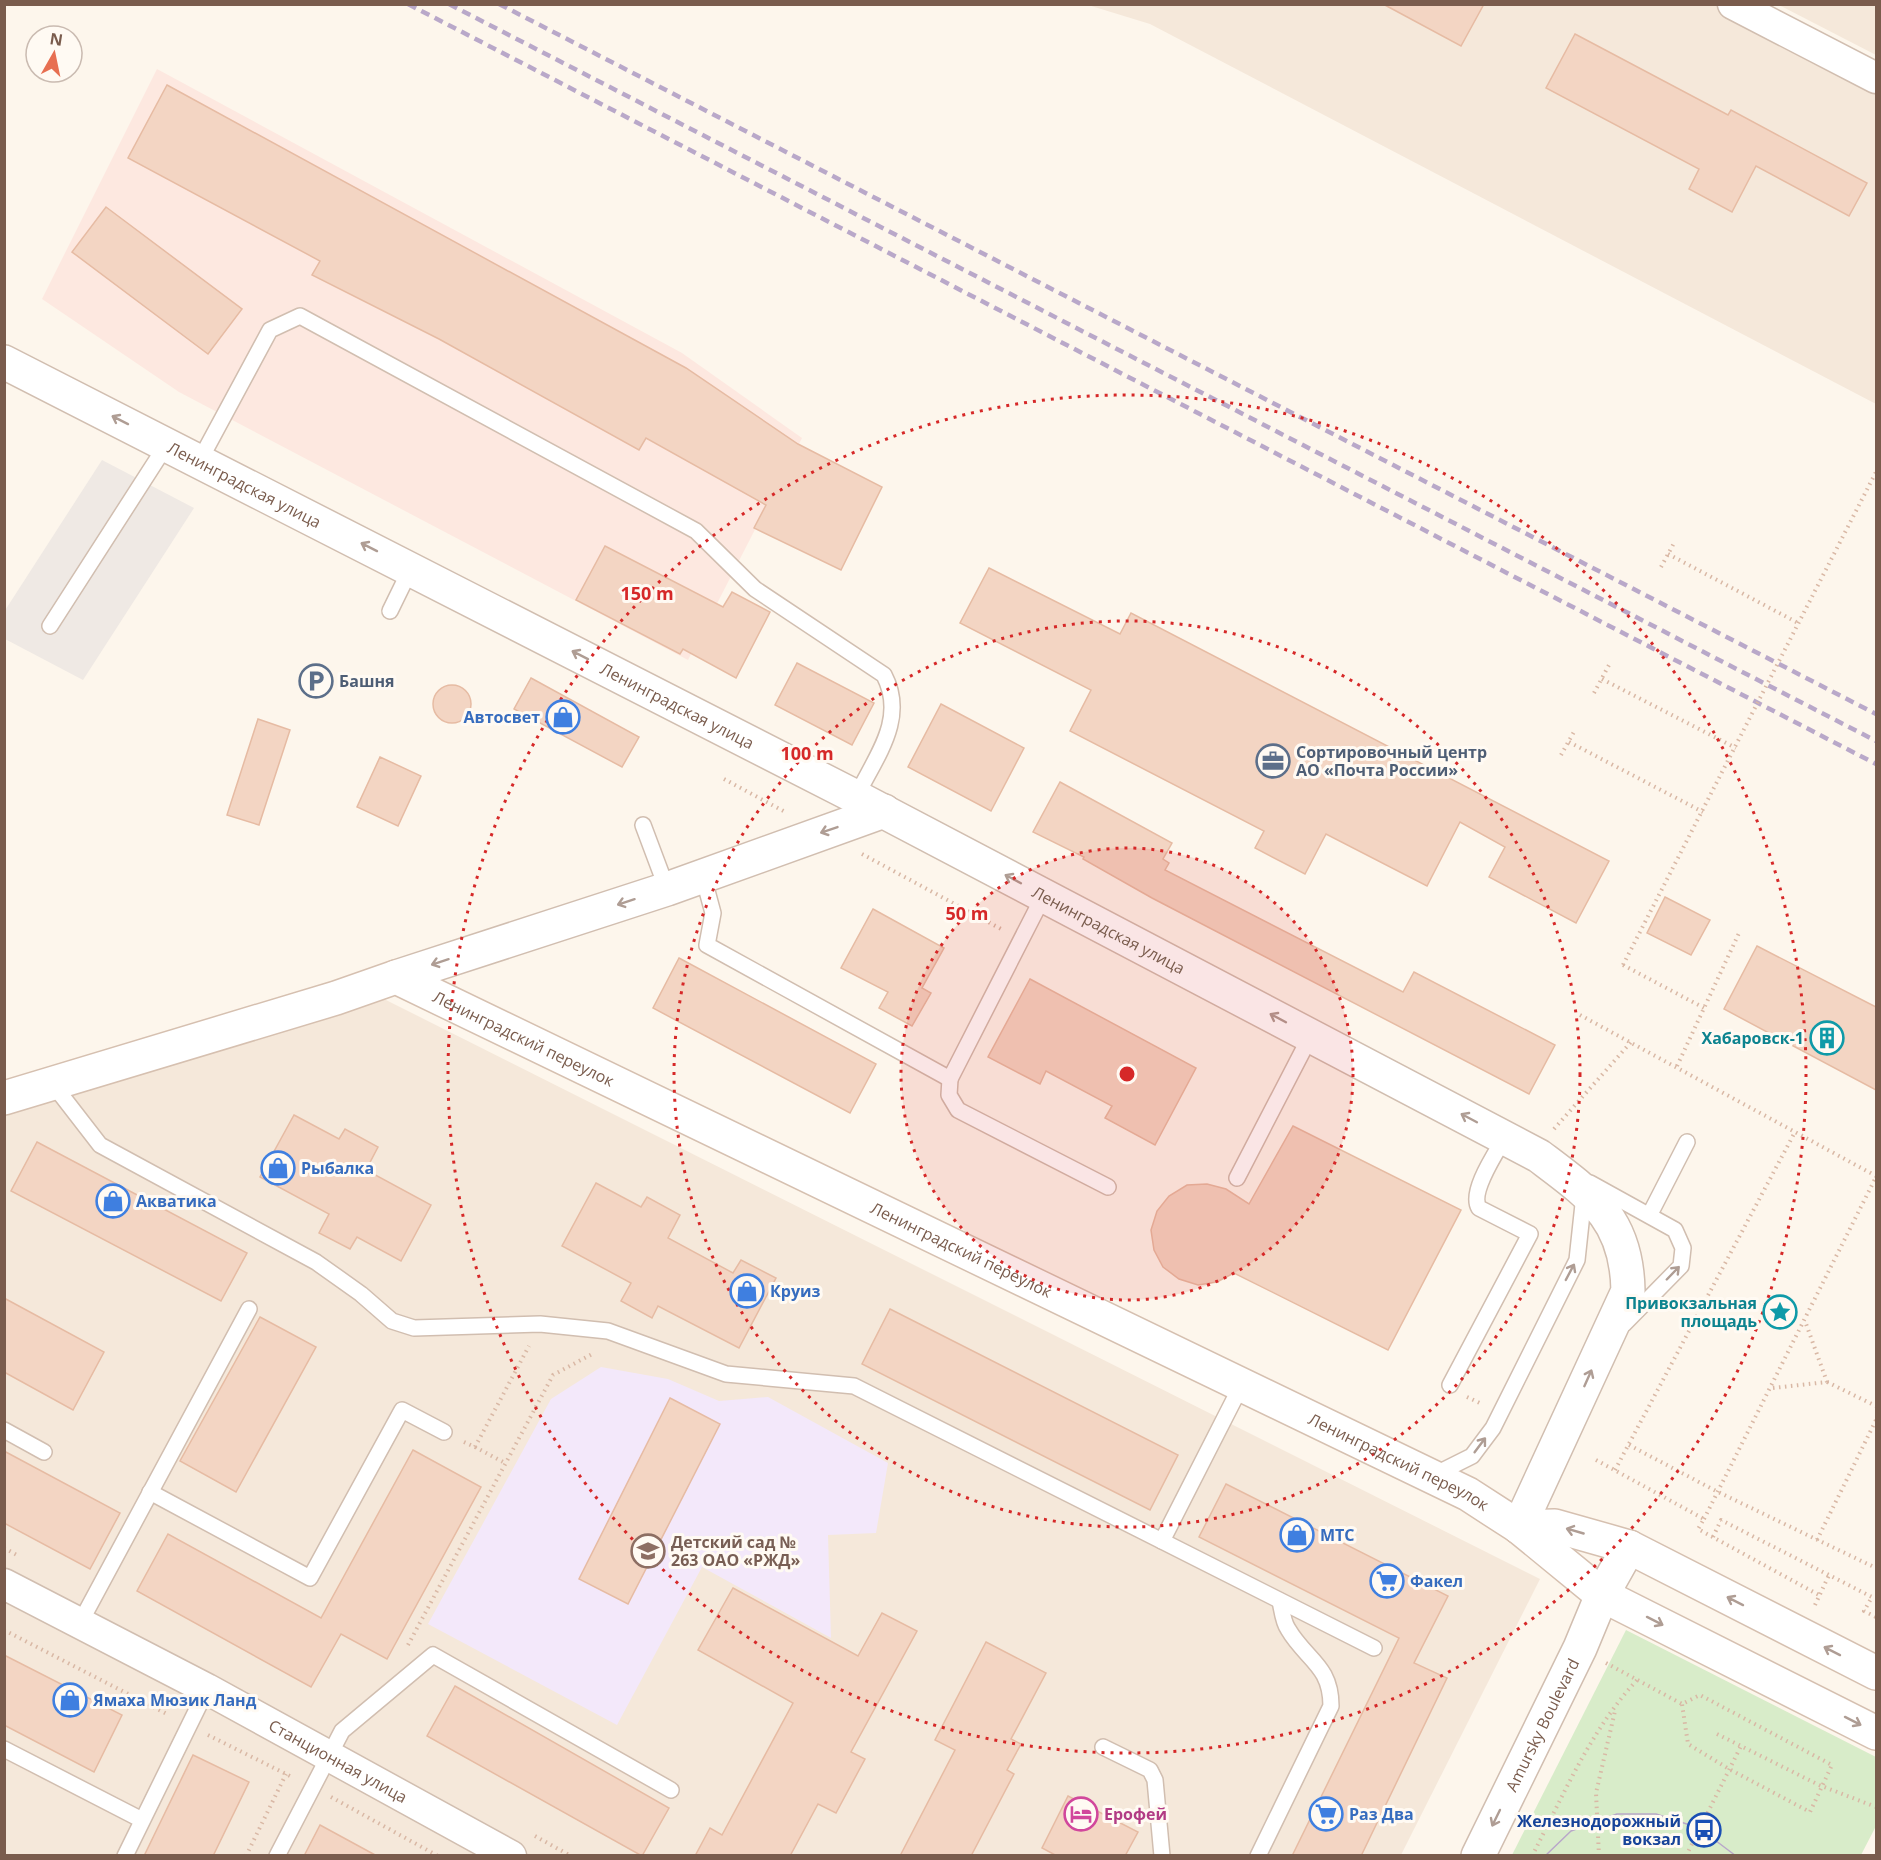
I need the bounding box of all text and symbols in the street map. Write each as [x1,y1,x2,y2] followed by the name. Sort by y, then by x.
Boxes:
[24,24,84,84] north arrow
[48,27,64,51] text: N
[112,414,130,426] one-way arrow
[164,436,325,533] street label: Ленинградская улица
[361,541,378,553] one-way arrow
[620,581,674,605] text: 150 m
[572,649,589,661] one-way arrow
[597,657,758,754] street label: Ленинградская улица
[298,663,334,699] parking icon: Башня
[339,670,394,692] place label: Башня
[545,699,581,735] shop icon: Автосвет
[464,706,540,728] place label: Автосвет
[780,741,834,765] text: 100 m
[1296,741,1487,781] place label: Сортировочный центр АО «Почта России»
[1255,743,1291,779] office icon: Сортировочный центр АО «Почта России»
[820,826,839,837] one-way arrow
[1004,872,1022,884] one-way arrow
[1028,881,1189,979] street label: Ленинградская улица
[617,898,636,909] one-way arrow
[946,901,988,925] text: 50 m
[431,957,450,968] one-way arrow
[429,986,619,1092] street label: Ленинградский переулок
[1270,1012,1288,1023] one-way arrow
[1809,1020,1845,1056] building icon: Хабаровск-1
[1702,1027,1804,1049] place label: Хабаровск-1
[1117,1064,1137,1084] centre of rings
[1461,1112,1479,1124] one-way arrow
[260,1150,296,1186] shop icon: Рыбалка
[301,1157,374,1179] place label: Рыбалка
[95,1183,131,1219] shop icon: Акватика
[136,1190,217,1212] place label: Акватика
[867,1197,1056,1303] street label: Ленинградский переулок
[1564,1264,1576,1281] one-way arrow
[1666,1266,1681,1281] one-way arrow
[729,1273,765,1309] shop icon: Круиз
[770,1280,821,1302] place label: Круиз
[1625,1292,1757,1332] place label: Привокзальная площадь
[1762,1294,1798,1330] place icon: Привокзальная площадь
[1583,1370,1595,1388] one-way arrow
[1305,1408,1494,1516] street label: Ленинградский переулок
[1474,1437,1486,1453] one-way arrow
[1279,1517,1315,1553] shop icon: МТС
[1320,1524,1355,1546] place label: МТС
[1566,1525,1585,1537] one-way arrow
[671,1531,800,1571] place label: Детский сад № 263 ОАО «РЖД»
[630,1533,666,1569] school or university icon: Детский сад № 263 ОАО «РЖД»
[1369,1563,1405,1599] supermarket icon: Факел
[1410,1570,1463,1592] place label: Факел
[1726,1595,1744,1606] one-way arrow
[1645,1616,1663,1627] one-way arrow
[1823,1644,1841,1656] one-way arrow
[1500,1655,1584,1795] street label: Amursky Boulevard
[52,1682,88,1718] shop icon: Ямаха Мюзик Ланд
[92,1689,257,1711] place label: Ямаха Мюзик Ланд
[265,1714,411,1808] street label: Станционная улица
[1844,1715,1861,1727] one-way arrow
[1063,1796,1099,1832] hotel icon: Ерофей
[1308,1796,1344,1832] supermarket icon: Раз Два
[1104,1803,1167,1825] place label: Ерофей
[1349,1803,1414,1825] place label: Раз Два
[1490,1809,1502,1827] one-way arrow
[1517,1810,1681,1850] place label: Железнодорожный вокзал
[1686,1812,1722,1848] bus stop icon: Железнодорожный вокзал

